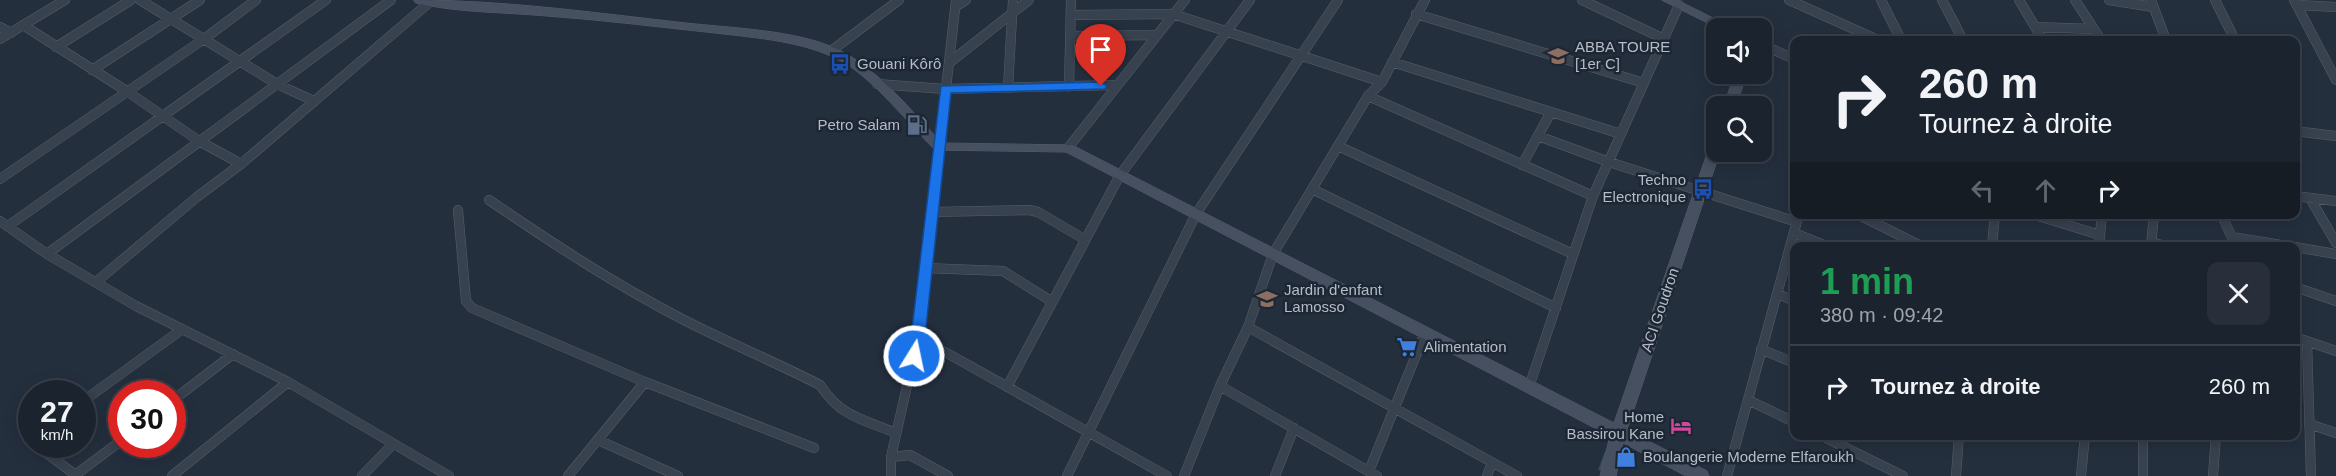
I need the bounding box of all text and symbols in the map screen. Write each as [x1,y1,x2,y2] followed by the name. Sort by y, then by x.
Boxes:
[1706,18,1772,162] map controls
[1706,18,1772,84] button: sound
[1075,24,1126,86] pin
[1084,33,1117,66] icon: arrive
[1575,38,1670,72] place label: ABBA TOURE [1er C]
[1546,44,1570,68] school or university icon: ABBA TOURE [1er C]
[828,52,852,76] bus stop icon: Gouani Kôrô
[857,55,941,72] place label: Gouani Kôrô
[1820,60,1898,138] icon: right
[1919,60,2038,107] text: 260 m
[1706,96,1772,162] button: search
[1919,109,2113,139] text: Tournez à droite
[905,113,929,137] fuel station icon: Petro Salam
[817,116,900,133] place label: Petro Salam
[1603,171,1686,205] place label: Techno Electronique
[1966,174,1999,207] icon: left
[2029,174,2062,207] icon: ahead
[2092,174,2125,207] icon: right
[1691,177,1715,201] bus stop icon: Techno Electronique
[1820,261,1914,302] text: 1 min
[2207,262,2270,325] button: close
[1637,266,1682,354] street label: ACI Goudron
[1284,281,1383,315] place label: Jardin d'enfant Lamosso
[1255,287,1279,311] school or university icon: Jardin d'enfant Lamosso
[1820,304,1943,326] text: 380 m · 09:42
[882,324,946,388] position arrow
[1395,335,1419,359] supermarket icon: Alimentation
[1424,338,1507,355] place label: Alimentation
[1820,371,1853,404] icon: right
[1871,374,2041,399] text: Tournez à droite
[2209,374,2270,399] text: 260 m
[108,380,186,458] speed limit sign: 30
[40,395,74,428] text: 27
[1566,408,1664,442] place label: Home Bassirou Kane
[1669,414,1693,438] hotel icon: Home Bassirou Kane
[41,426,73,443] text: km/h
[1614,445,1638,469] shop icon: Boulangerie Moderne Elfaroukh
[1643,448,1854,465] place label: Boulangerie Moderne Elfaroukh

